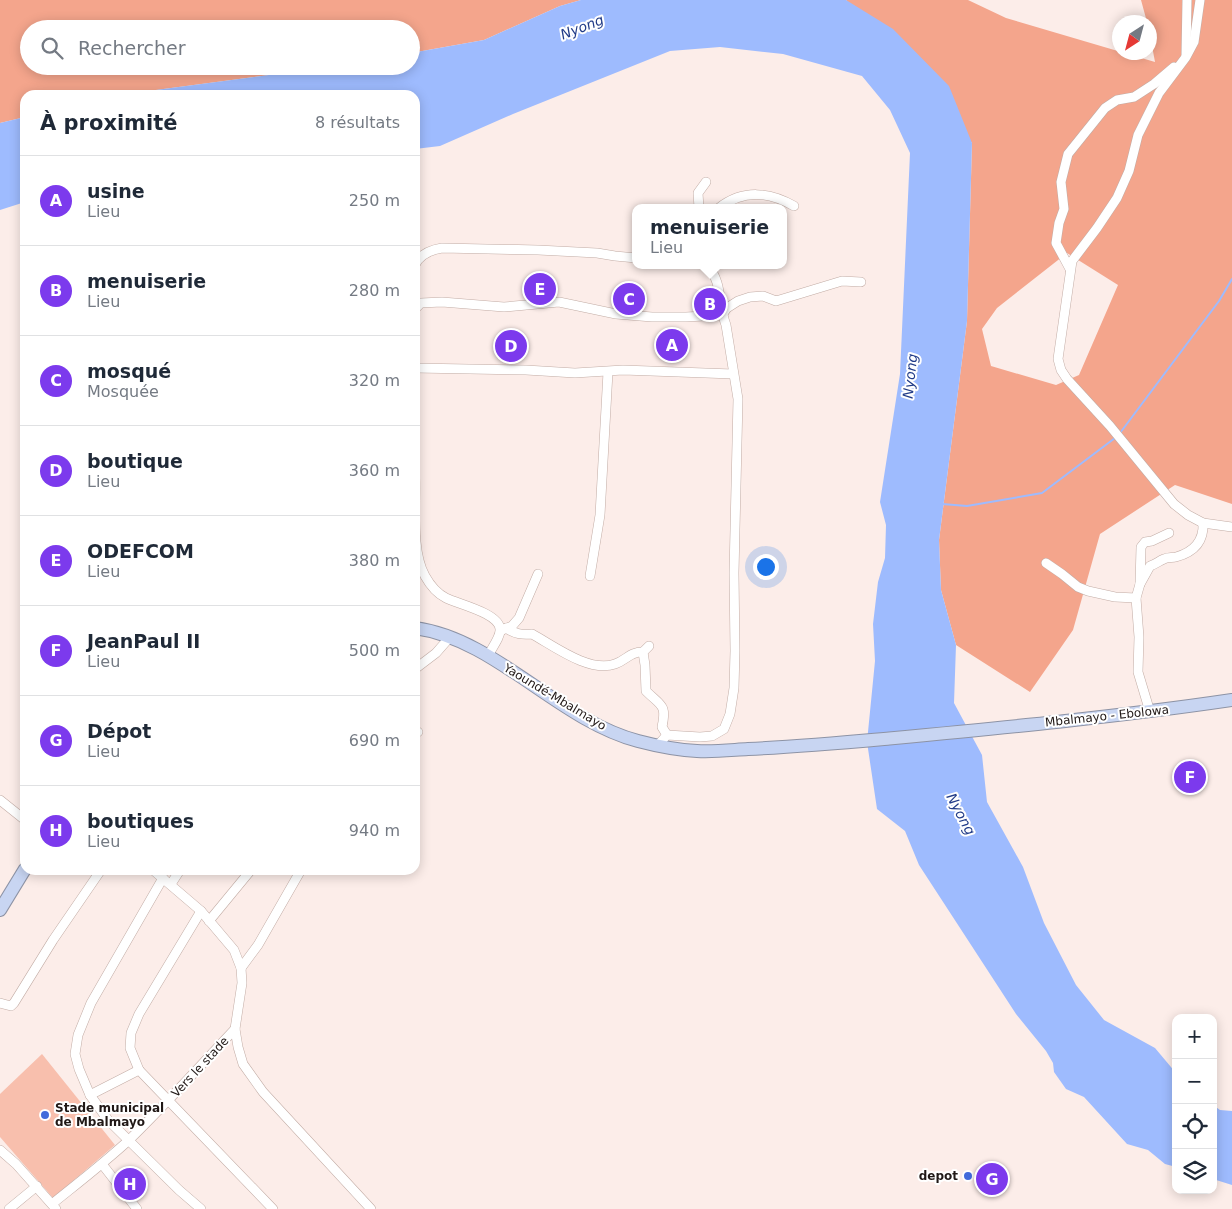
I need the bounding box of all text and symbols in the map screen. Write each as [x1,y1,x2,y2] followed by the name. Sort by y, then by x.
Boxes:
[558,11,606,43] water label: Nyong
[1112,15,1157,60] north arrow
[20,20,420,75] search box
[38,34,66,62] icon: search
[78,37,186,59] text: Rechercher
[40,111,177,135] text: À proximité
[315,113,400,132] text: 8 résultats
[87,180,145,202] text: usine
[50,191,62,210] text: A
[349,191,400,210] text: 250 m
[87,202,120,221] text: Lieu
[632,204,787,269] popup
[650,216,769,238] text: menuiserie
[650,238,683,257] text: Lieu
[87,270,206,292] text: menuiserie
[524,270,556,308] pin: E
[613,280,645,318] pin: C
[50,281,62,300] text: B
[349,281,400,300] text: 280 m
[694,285,726,323] pin: B
[87,292,120,311] text: Lieu
[656,326,688,364] pin: A
[495,327,527,365] pin: D
[900,353,920,399] water label: Nyong
[87,360,171,382] text: mosqué
[50,371,62,390] text: C
[349,371,400,390] text: 320 m
[87,382,159,401] text: Mosquée
[87,450,183,472] text: boutique
[49,461,63,480] text: D
[349,461,400,480] text: 360 m
[87,472,120,491] text: Lieu
[87,540,194,562] text: ODEFCOM
[51,551,61,570] text: E
[349,551,400,570] text: 380 m
[753,554,779,580] your location
[87,562,120,581] text: Lieu
[87,630,200,652] text: JeanPaul II
[51,641,61,660] text: F
[349,641,400,660] text: 500 m
[87,652,120,671] text: Lieu
[500,660,609,733] street label: Yaoundé-Mbalmayo
[1044,703,1170,729] street label: Mbalmayo - Ebolowa
[87,720,151,742] text: Dépot
[49,731,63,750] text: G
[349,731,400,750] text: 690 m
[87,742,120,761] text: Lieu
[1174,758,1206,796] pin: F
[943,790,979,838] water label: Nyong
[87,810,194,832] text: boutiques
[49,821,63,840] text: H
[349,821,400,840] text: 940 m
[87,832,120,851] text: Lieu
[1172,1014,1217,1194] map controls
[1172,1014,1217,1059] button: +
[168,1034,232,1100] street label: Vers le stade
[1172,1059,1217,1104] button: −
[55,1101,164,1129] place label: Stade municipal de Mbalmayo
[1172,1104,1217,1149] button: locate
[39,1109,51,1121] marker: Stade municipal de Mbalmayo
[1172,1149,1217,1194] button: layers
[976,1160,1008,1198] pin: G
[114,1165,146,1203] pin: H
[919,1169,958,1183] place label: depot
[962,1170,974,1182] marker: depot

